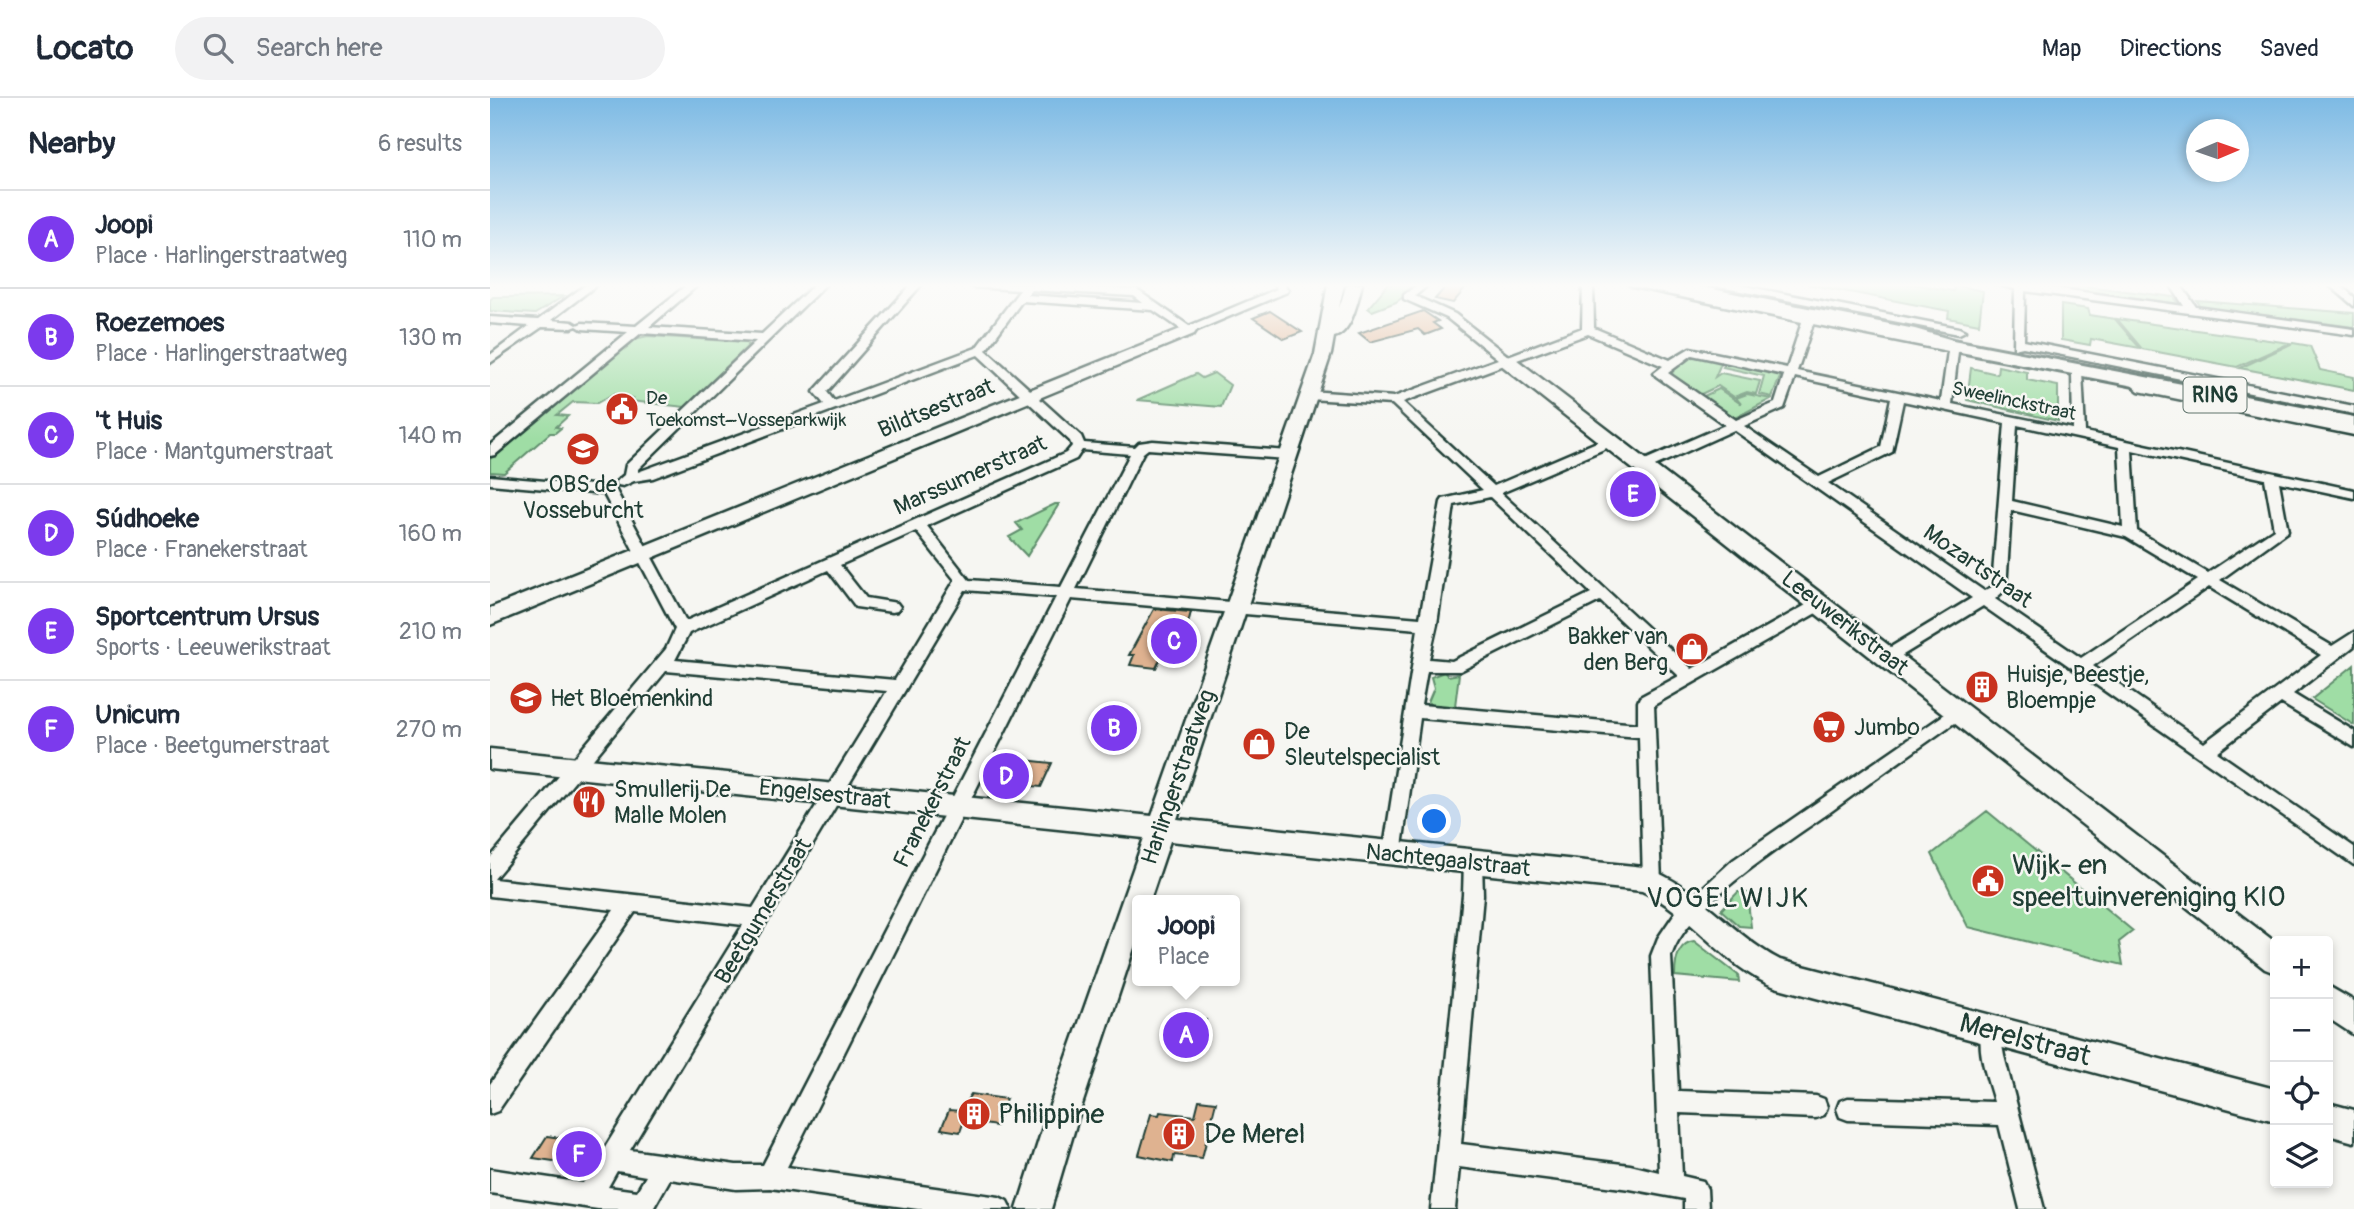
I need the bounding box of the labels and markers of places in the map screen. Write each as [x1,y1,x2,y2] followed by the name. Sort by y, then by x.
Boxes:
[646,386,847,432] place label: De Toekomst–Vosseparkwijk
[603,390,641,428] public building icon: De Toekomst–Vosseparkwijk
[564,430,602,468] school or university icon: OBS de Vosseburcht
[1610,468,1656,520] pin: E
[523,470,644,525] place label: OBS de Vosseburcht
[1151,615,1197,667] pin: C
[1567,622,1668,677] place label: Bakker van den Berg
[1673,630,1711,668] shop icon: Bakker van den Berg
[2006,660,2149,715] place label: Huisje, Beestje, Bloempje
[1963,668,2001,706] building icon: Huisje, Beestje, Bloempje
[507,679,545,717] school or university icon: Het Bloemenkind
[550,684,713,713] place label: Het Bloemenkind
[1091,702,1137,754] pin: B
[1810,708,1848,746] supermarket icon: Jumbo
[1854,713,1920,742] place label: Jumbo
[1284,717,1441,772] place label: De Sleutelspecialist
[1240,725,1278,763] shop icon: De Sleutelspecialist
[983,750,1029,802] pin: D
[614,775,731,830] place label: Smullerij De Malle Molen
[570,783,608,821] restaurant icon: Smullerij De Malle Molen
[2012,848,2285,915] place label: Wijk- en speeltuinvereniging KIO
[1969,862,2007,900] public building icon: Wijk- en speeltuinvereniging KIO
[1163,1009,1209,1061] pin: A
[955,1095,993,1133] building icon: Philippine
[998,1097,1104,1132] place label: Philippine
[1160,1115,1198,1153] building icon: De Merel
[1204,1117,1305,1152] place label: De Merel
[556,1128,602,1180] pin: F

